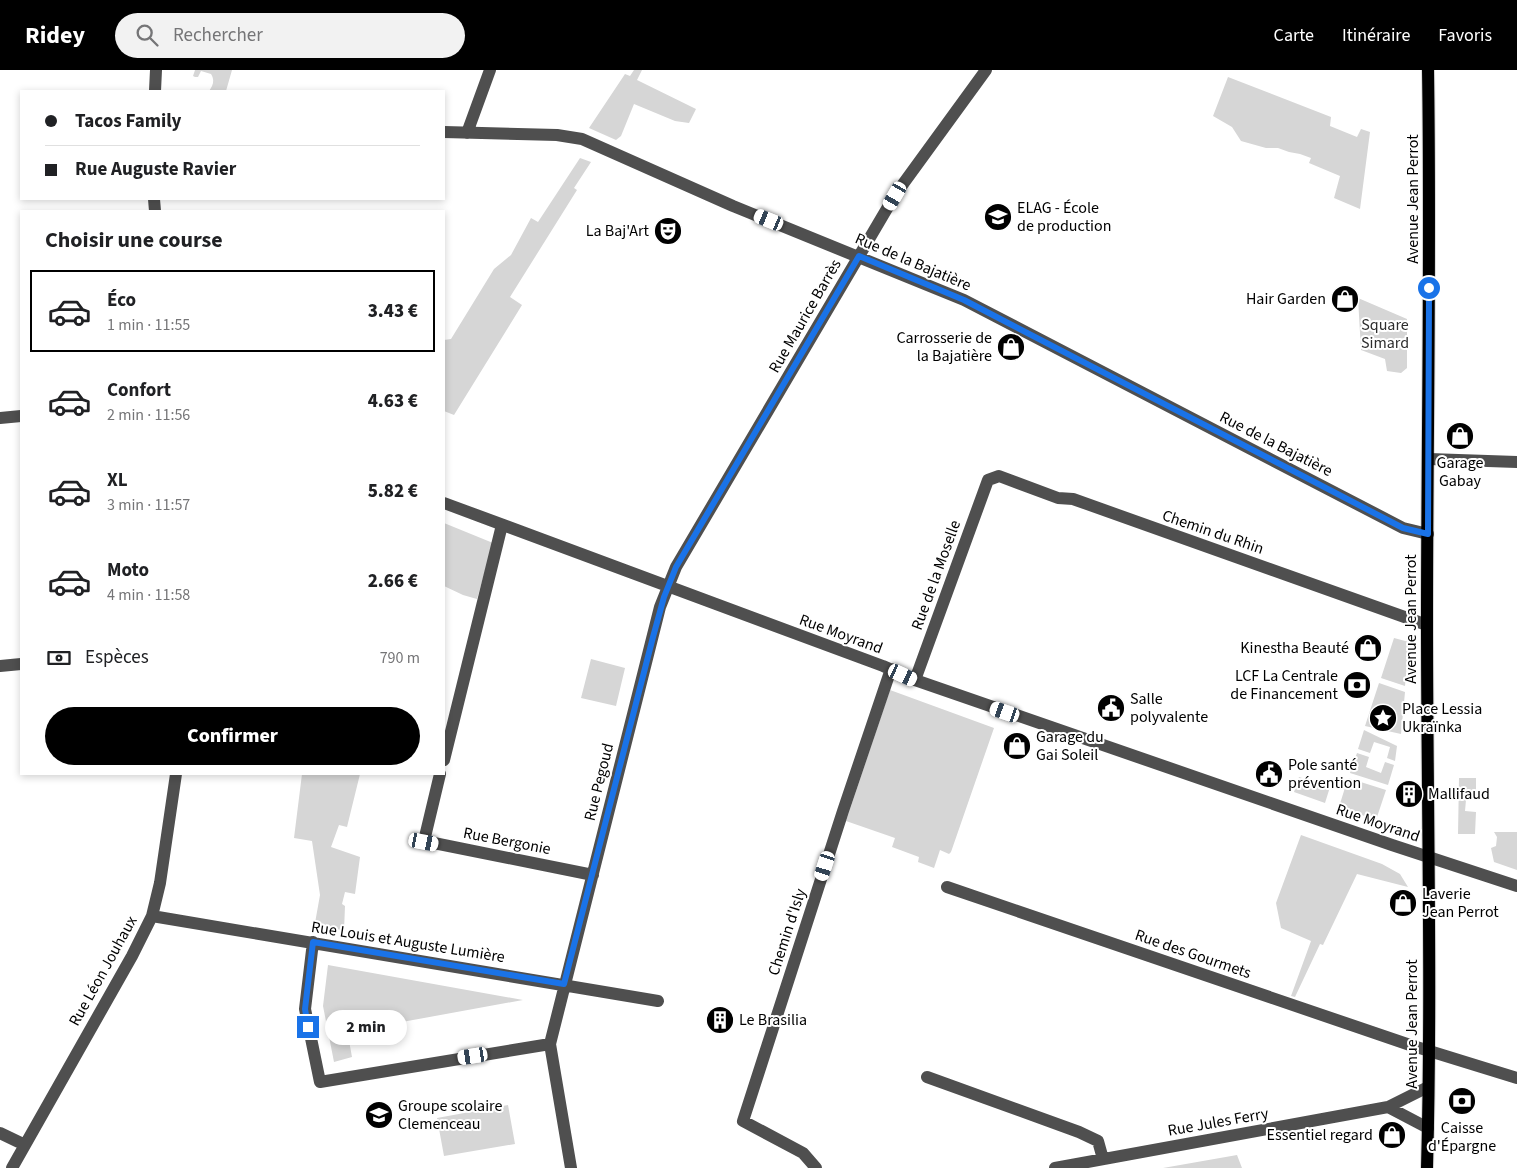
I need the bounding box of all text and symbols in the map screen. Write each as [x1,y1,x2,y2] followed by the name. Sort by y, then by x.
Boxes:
[115,13,465,58] search box
[25,18,85,53] text: Ridey
[133,21,161,49] icon: search
[173,22,263,49] text: Rechercher
[1274,23,1314,48] text: Carte
[1342,23,1410,48] text: Itinéraire
[1438,23,1492,48] text: Favoris
[75,108,182,135] text: Tacos Family
[1402,134,1424,264] street label: Avenue Jean Perrot
[75,156,236,183] text: Rue Auguste Ravier
[881,179,908,213] car
[1017,197,1111,237] place label: ELAG - École de production
[983,202,1013,232] school or university icon: ELAG - École de production
[752,207,785,233] car
[653,216,683,246] theatre icon: La Baj'Art
[586,220,650,242] place label: La Baj'Art
[45,224,223,256] text: Choisir une course
[852,228,975,296] street label: Rue de la Bajatière
[763,255,847,377] street label: Rue Maurice Barrès
[1418,277,1440,299] route start
[1330,284,1360,314] shop icon: Hair Garden
[107,287,136,314] text: Éco
[1246,288,1326,310] place label: Hair Garden
[47,289,92,334] icon: car
[368,298,418,325] text: 3.43 €
[107,314,190,336] text: 1 min · 11:55
[1361,314,1409,354] park label: Square Simard
[896,327,992,367] place label: Carrosserie de la Bajatière
[996,332,1026,362] shop icon: Carrosserie de la Bajatière
[107,377,171,404] text: Confort
[47,379,92,424] icon: car
[368,388,418,415] text: 4.63 €
[107,404,190,426] text: 2 min · 11:56
[1216,406,1336,482] street label: Rue de la Bajatière
[1445,421,1475,451] shop icon: Garage Gabay
[1437,452,1484,492] place label: Garage Gabay
[107,467,128,494] text: XL
[47,469,92,514] icon: car
[368,478,418,505] text: 5.82 €
[107,494,190,516] text: 3 min · 11:57
[1159,504,1267,560] street label: Chemin du Rhin
[906,517,966,633] street label: Rue de la Moselle
[1400,554,1422,684] street label: Avenue Jean Perrot
[107,557,149,584] text: Moto
[47,559,92,604] icon: car
[368,568,418,595] text: 2.66 €
[107,584,190,606] text: 4 min · 11:58
[796,609,886,659] street label: Rue Moyrand
[1353,633,1383,663] shop icon: Kinestha Beauté
[1240,637,1349,659] place label: Kinestha Beauté
[45,644,73,672] icon: cash
[85,644,149,671] text: Espèces
[380,647,420,669] text: 790 m
[886,662,919,688] car
[1230,665,1339,705] place label: LCF La Centrale de Financement
[1342,670,1372,700] bank icon: LCF La Centrale de Financement
[1130,688,1208,728] place label: Salle polyvalente
[1096,693,1126,723] public building icon: Salle polyvalente
[1402,698,1482,738] place label: Place Lessia Ukraïnka
[988,700,1021,724] car
[1368,703,1398,733] place icon: Place Lessia Ukraïnka
[45,707,420,765] button: Confirmer
[1036,726,1104,766] place label: Garage du Gai Soleil
[1002,731,1032,761] shop icon: Garage du Gai Soleil
[579,741,619,823] street label: Rue Pegoud
[1288,754,1361,794] place label: Pole santé prévention
[1254,759,1284,789] public building icon: Pole santé prévention
[1394,779,1424,809] building icon: Mallifaud
[1428,783,1490,805] place label: Mallifaud
[1333,798,1423,848] street label: Rue Moyrand
[461,822,553,860] street label: Rue Bergonie
[407,832,440,852] car
[813,849,836,883] car
[1422,883,1499,923] place label: Laverie Jean Perrot
[763,885,812,978] street label: Chemin d'Isly
[1388,888,1418,918] shop icon: Laverie Jean Perrot
[64,912,142,1030] street label: Rue Léon Jouhaux
[310,916,506,968] street label: Rue Louis et Auguste Lumière
[1132,924,1254,984] street label: Rue des Gourmets
[1401,959,1423,1089] street label: Avenue Jean Perrot
[705,1005,735,1035] building icon: Le Brasilia
[739,1009,807,1031] place label: Le Brasilia
[326,1010,408,1044] callout: 2 min
[297,1016,319,1038] route end
[346,1016,386,1038] text: 2 min
[457,1046,488,1066] car
[1447,1086,1477,1116] bank icon: Caisse d'Épargne
[398,1095,502,1135] place label: Groupe scolaire Clemenceau
[364,1100,394,1130] school or university icon: Groupe scolaire Clemenceau
[1166,1102,1271,1142] street label: Rue Jules Ferry
[1428,1117,1496,1157] place label: Caisse d'Épargne
[1377,1120,1407,1150] shop icon: Essentiel regard
[1267,1124,1373,1146] place label: Essentiel regard

